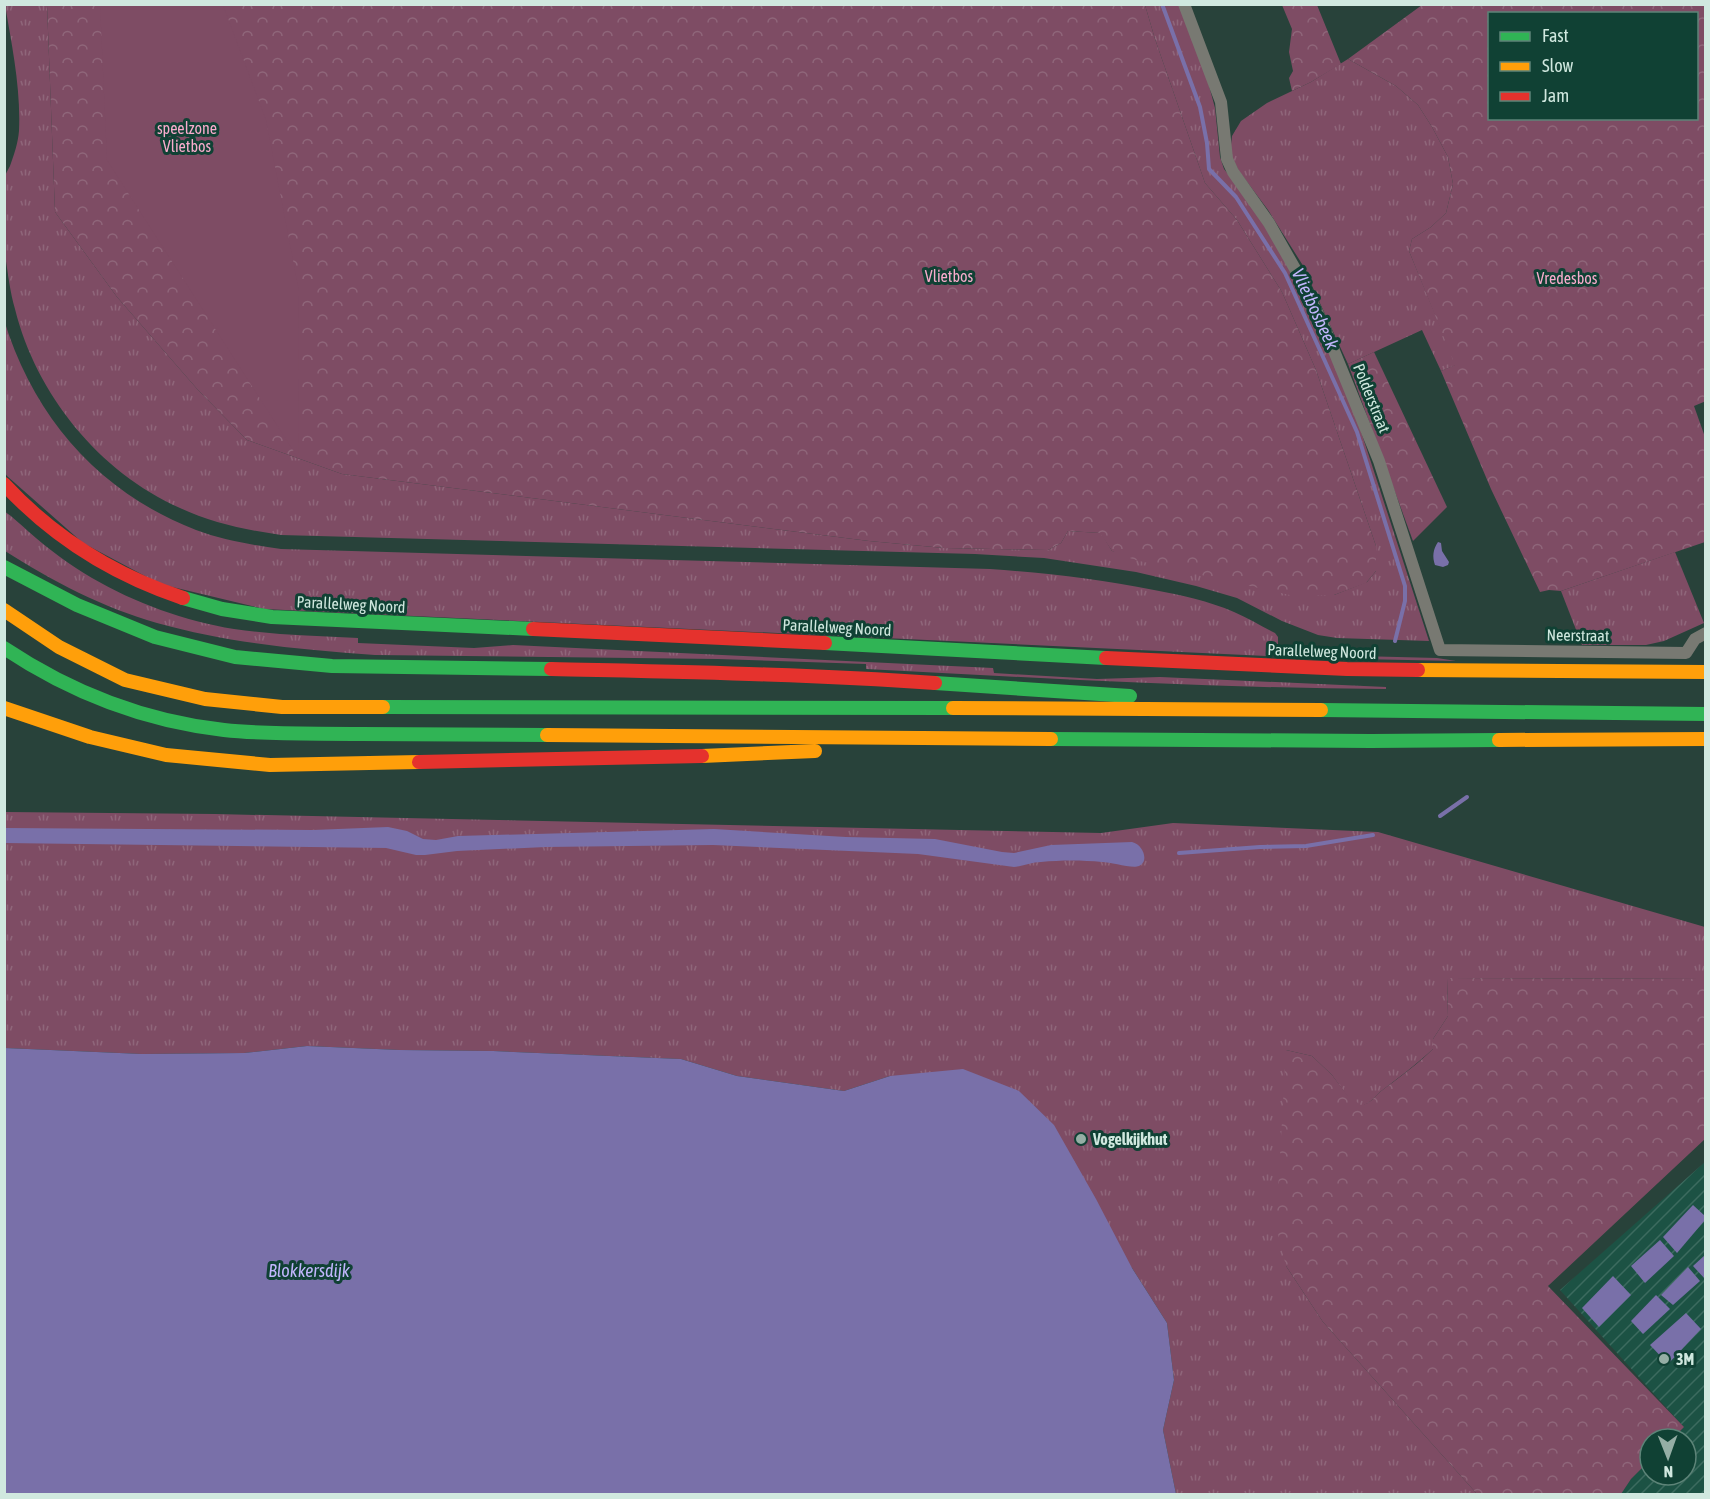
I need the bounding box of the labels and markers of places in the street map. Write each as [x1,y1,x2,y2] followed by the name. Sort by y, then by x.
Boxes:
[1092,1130,1168,1148] place label: Vogelkijkhut
[1074,1132,1088,1146] marker: Vogelkijkhut
[1676,1350,1694,1368] place label: 3M
[1657,1352,1671,1366] marker: 3M

